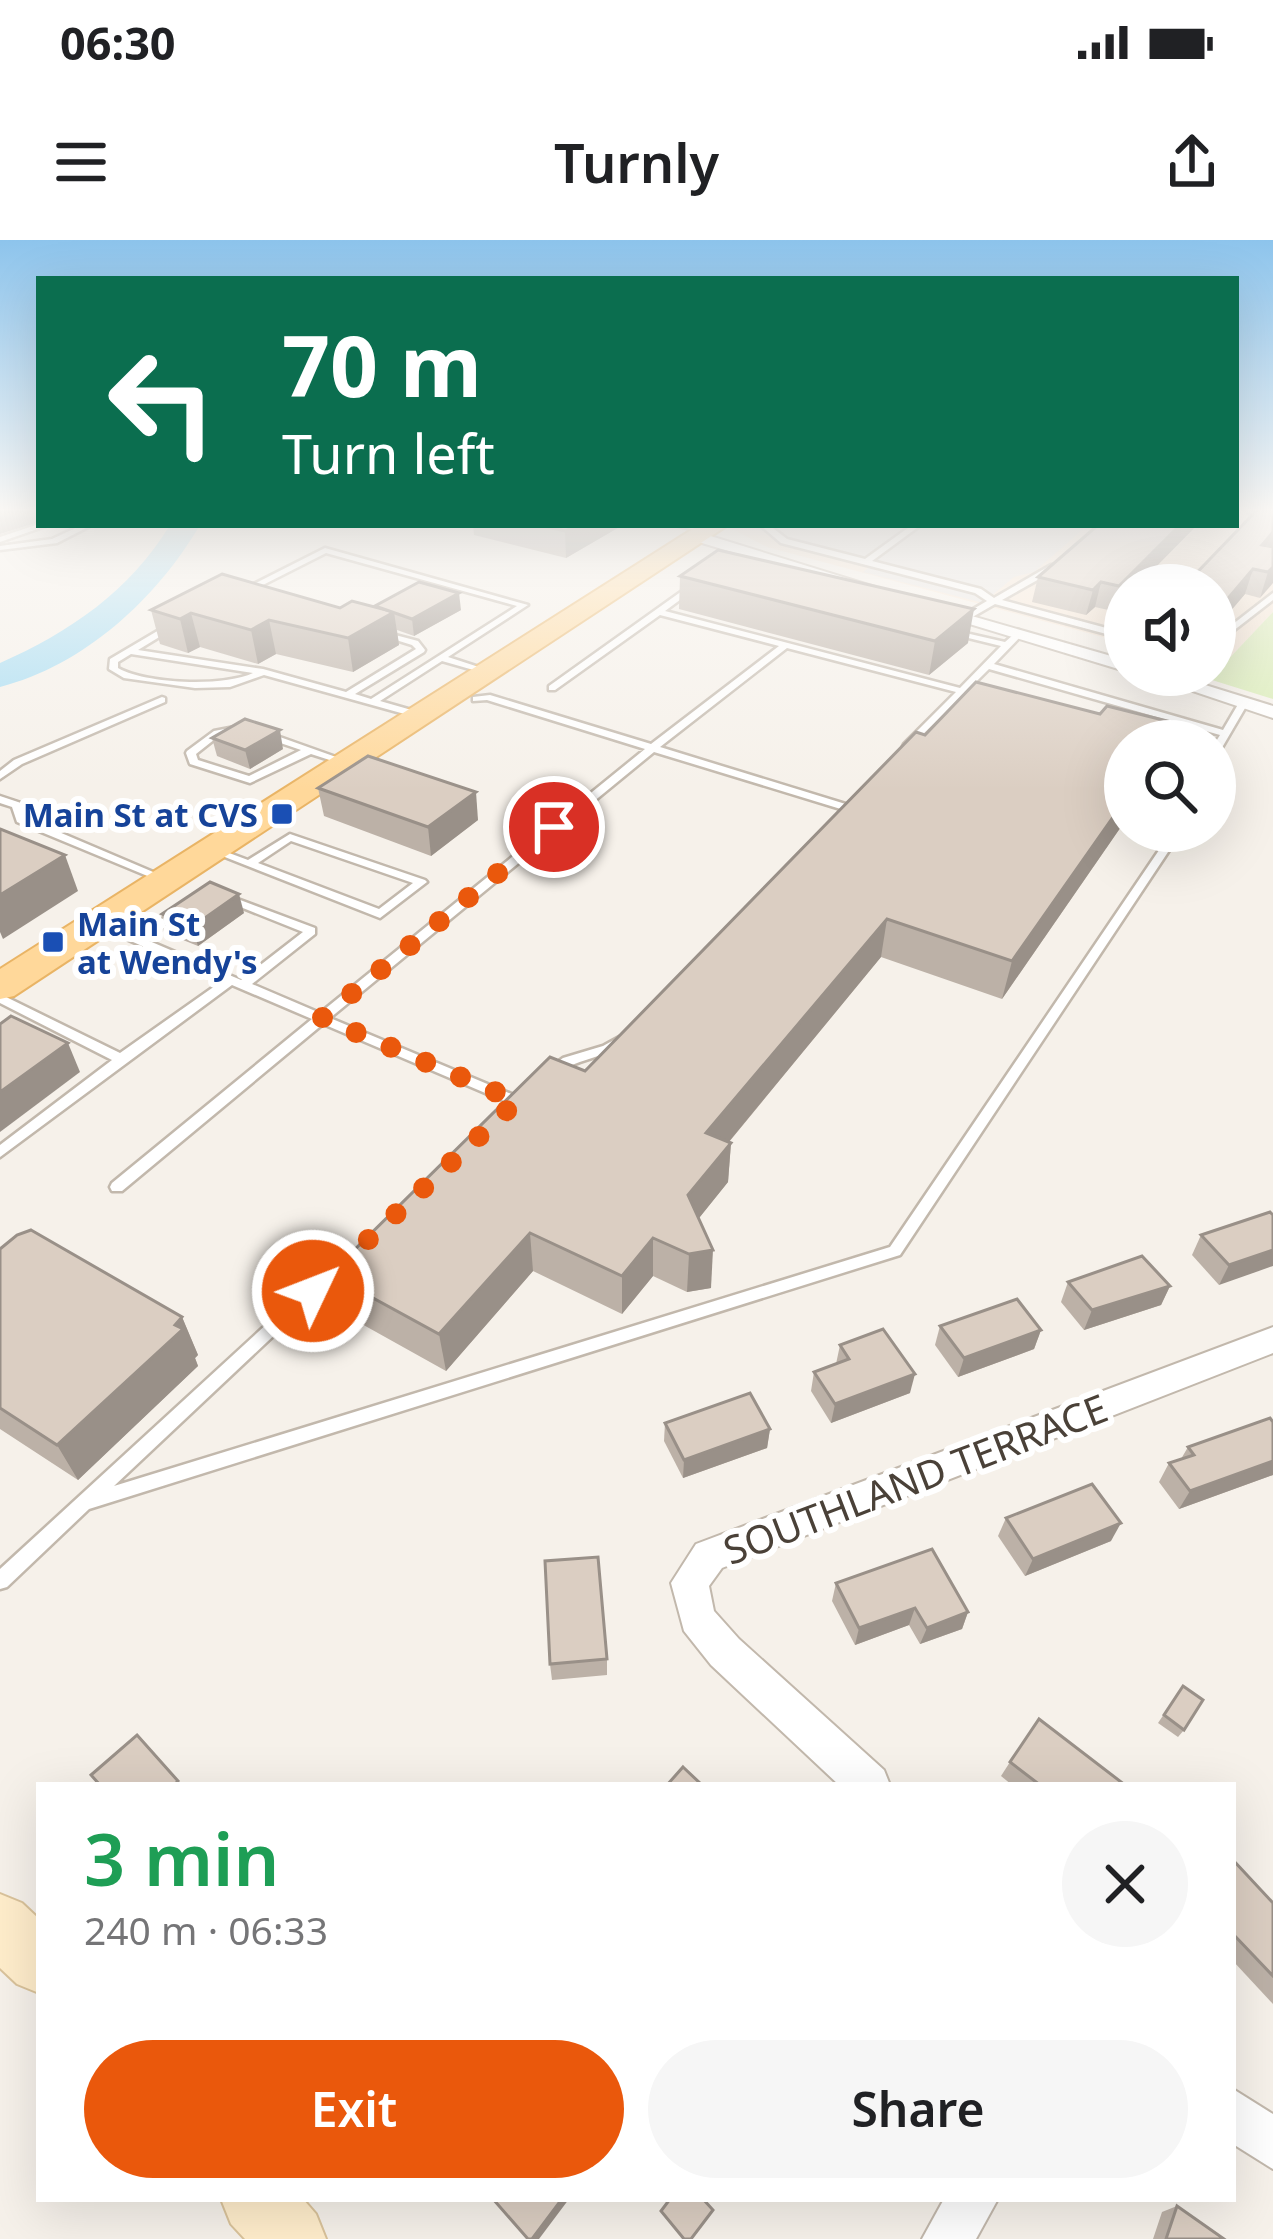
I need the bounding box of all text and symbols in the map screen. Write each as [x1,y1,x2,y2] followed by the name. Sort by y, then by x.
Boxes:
[60,12,176,73] text: 06:30
[554,125,719,199] text: Turnly
[48,129,114,195] icon: menu
[1159,129,1225,195] icon: share
[282,307,482,422] text: 70 m
[84,324,240,480] icon: left
[282,416,495,490] text: Turn left
[1104,564,1236,852] map controls
[1104,564,1236,696] button: sound
[1104,720,1236,852] button: search
[503,776,605,878] pin
[23,792,258,837] place label: Main St at CVS
[521,794,587,860] icon: arrive
[269,801,295,827] marker: Main St at CVS
[77,901,257,984] place label: Main St at Wendy's
[40,929,66,955] marker: Main St at Wendy's
[250,1228,376,1354] position arrow
[716,1380,1114,1576] street label: SOUTHLAND TERRACE
[84,1809,279,1907] text: 3 min
[1062,1821,1188,1947] button: close
[84,1903,328,1956] text: 240 m · 06:33
[84,2040,624,2178] button: Exit
[648,2040,1188,2178] button: Share

